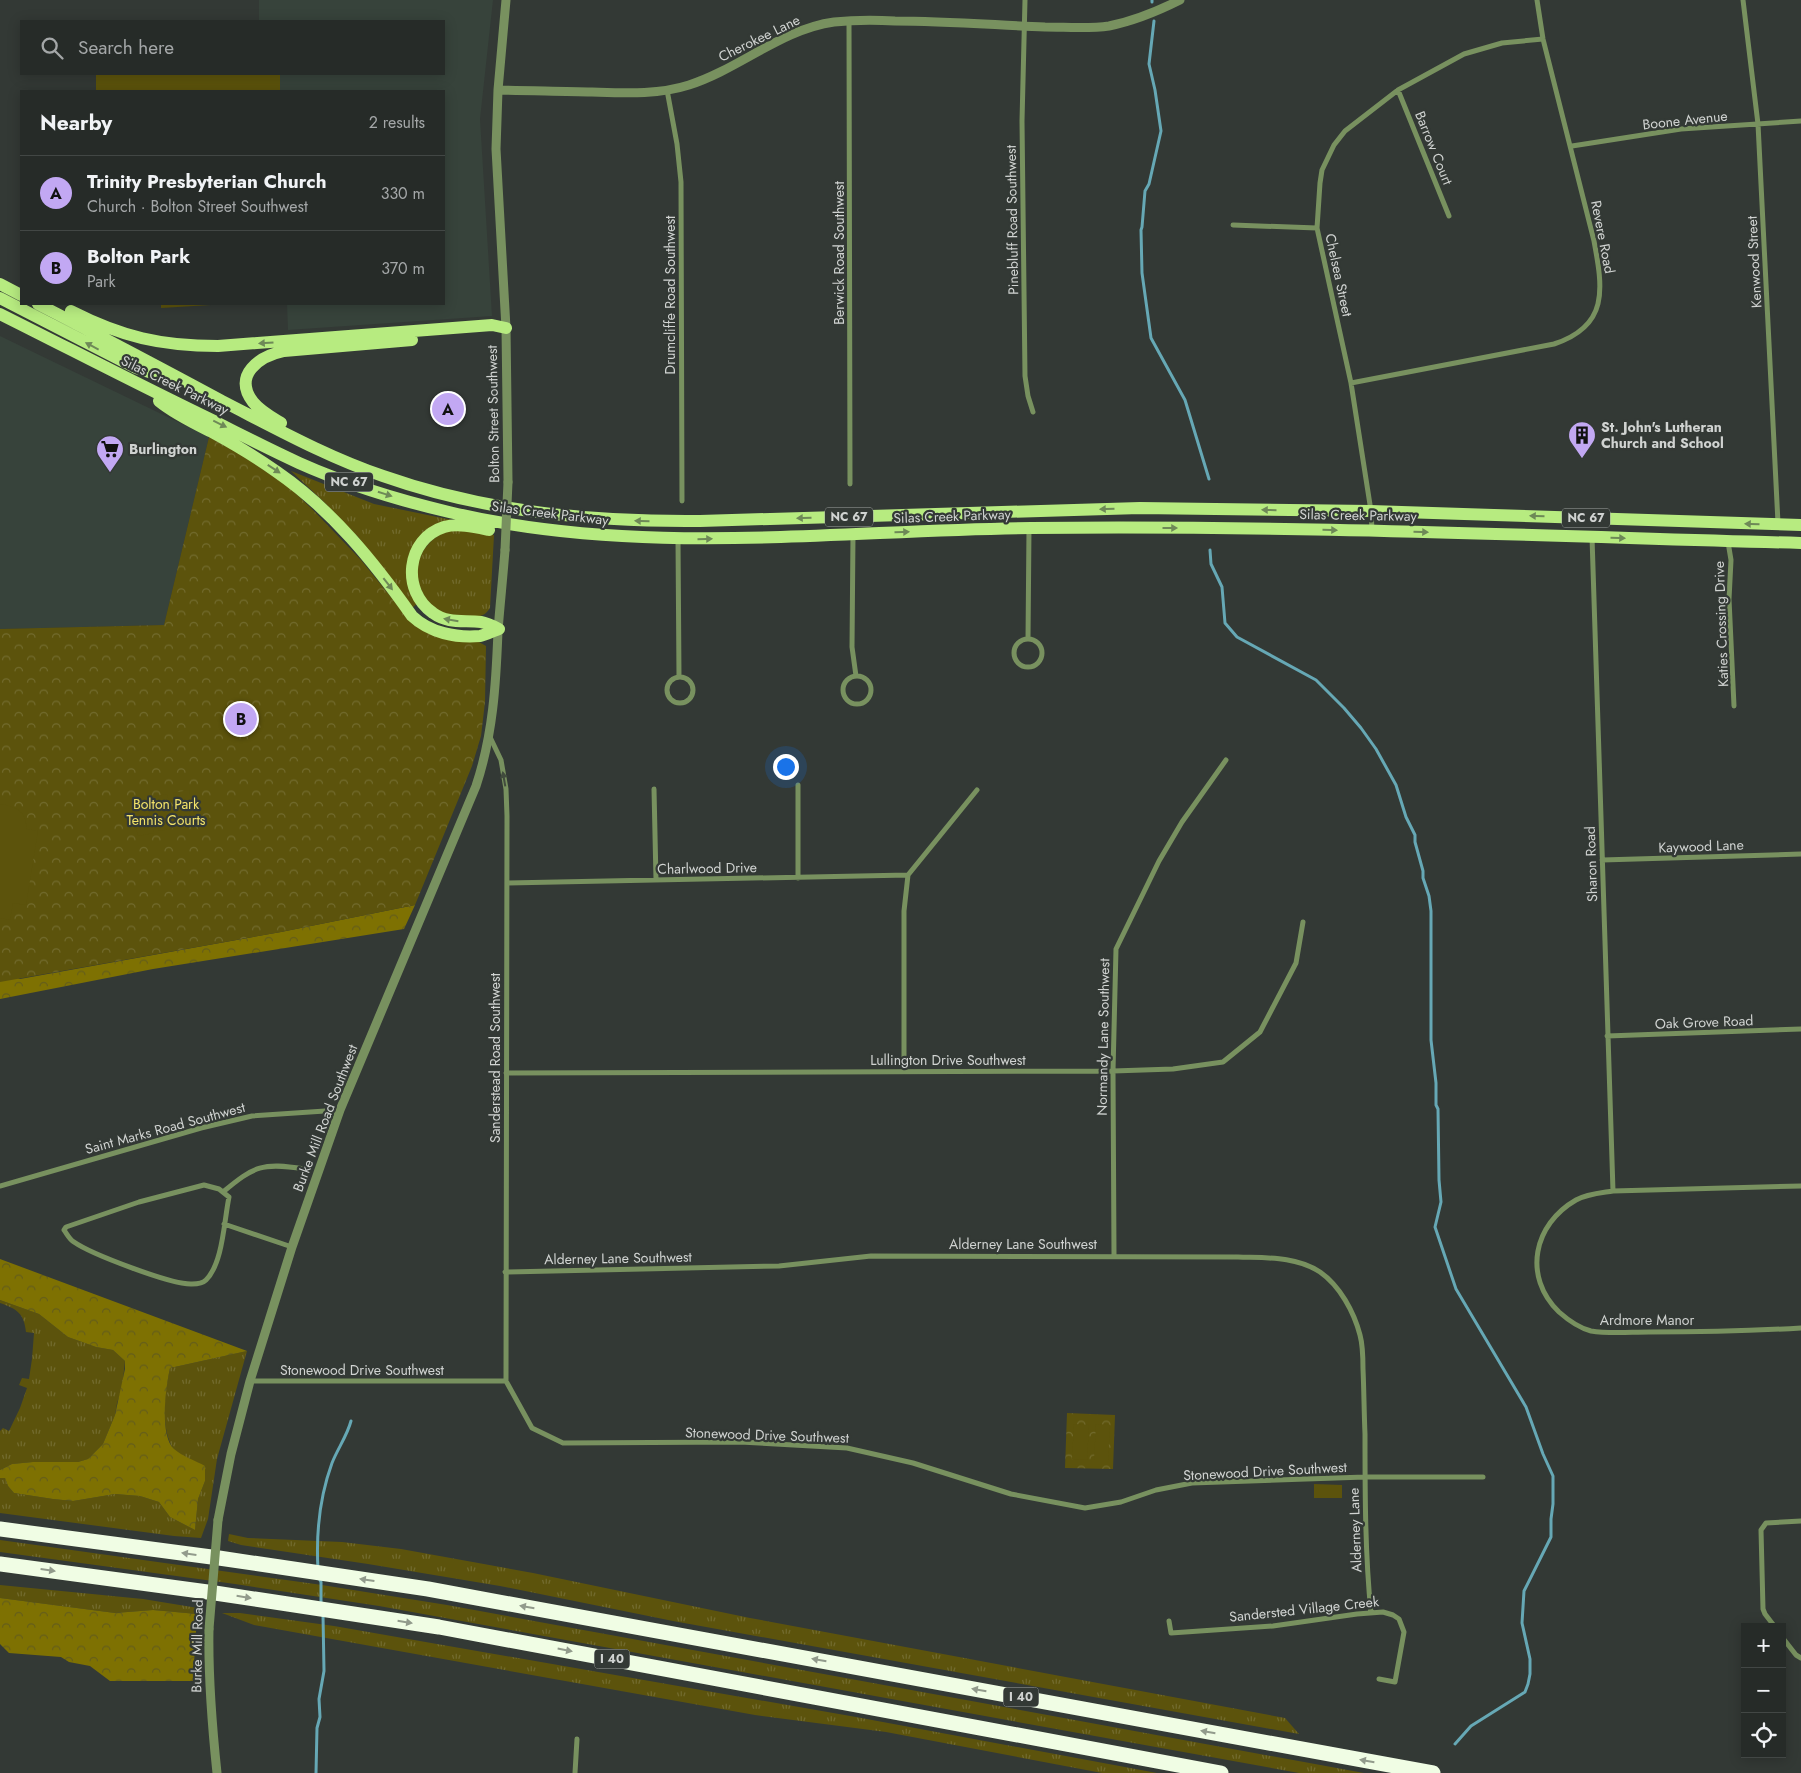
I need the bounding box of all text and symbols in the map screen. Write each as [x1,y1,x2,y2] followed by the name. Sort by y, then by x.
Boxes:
[715,10,803,66] street label: Cherokee Lane
[20,20,445,75] search box
[38,34,66,62] icon: search
[78,34,174,61] text: Search here
[1641,106,1729,134] street label: Boone Avenue
[40,108,112,138] text: Nearby
[1410,108,1458,188] street label: Barrow Court
[369,111,425,134] text: 2 results
[1001,144,1023,295] street label: Pinebluff Road Southwest
[87,168,327,195] text: Trinity Presbyterian Church
[829,181,849,325] street label: Berwick Road Southwest
[50,182,62,205] text: A
[381,182,425,205] text: 330 m
[87,195,308,218] text: Church · Bolton Street Southwest
[1586,199,1620,275] street label: Revere Road
[660,215,680,374] street label: Drumcliffe Road Southwest
[1742,215,1766,309] street label: Kenwood Street
[1320,232,1358,319] street label: Chelsea Street
[87,243,190,270] text: Bolton Park
[51,257,61,280] text: B
[381,257,425,280] text: 370 m
[87,270,116,293] text: Park
[258,339,274,347] one-way arrow
[85,342,100,350] one-way arrow
[482,344,504,483] street label: Bolton Street Southwest
[118,350,233,420] street label: Silas Creek Parkway
[432,390,464,428] pin: A
[1601,417,1724,453] place label: St. John's Lutheran Church and School
[212,420,227,428] one-way arrow
[1567,420,1597,459] building icon: St. John's Lutheran Church and School
[95,434,125,473] supermarket icon: Burlington
[129,439,197,459] place label: Burlington
[267,465,280,474] one-way arrow
[325,472,373,492] road number: NC 67
[378,491,393,499] one-way arrow
[490,496,610,530] street label: Silas Creek Parkway
[893,504,1012,528] street label: Silas Creek Parkway
[1299,504,1418,526] street label: Silas Creek Parkway
[1099,505,1115,513] one-way arrow
[1261,506,1277,514] one-way arrow
[825,508,873,526] road number: NC 67
[1562,508,1610,528] road number: NC 67
[1529,512,1545,520] one-way arrow
[796,514,812,522] one-way arrow
[634,517,650,525] one-way arrow
[1744,519,1760,527] one-way arrow
[1162,524,1178,532] one-way arrow
[1322,526,1338,534] one-way arrow
[894,528,910,536] one-way arrow
[1413,528,1429,536] one-way arrow
[697,534,713,542] one-way arrow
[1610,534,1626,542] one-way arrow
[1709,561,1733,687] street label: Katies Crossing Drive
[382,577,393,590] one-way arrow
[444,616,459,624] one-way arrow
[225,700,257,738] pin: B
[773,754,799,780] your location
[500,770,508,786] one-way arrow
[127,794,206,830] park label: Bolton Park Tennis Courts
[1580,826,1602,902] street label: Sharon Road
[1658,835,1744,857] street label: Kaywood Lane
[657,857,757,879] street label: Charlwood Drive
[1092,958,1114,1116] street label: Normandy Lane Southwest
[485,972,505,1143] street label: Sanderstead Road Southwest
[1654,1010,1754,1034] street label: Oak Grove Road
[288,1041,363,1194] street label: Burke Mill Road Southwest
[870,1050,1026,1070] street label: Lullington Drive Southwest
[83,1097,248,1159] street label: Saint Marks Road Southwest
[949,1234,1098,1254] street label: Alderney Lane Southwest
[544,1247,693,1269] street label: Alderney Lane Southwest
[1600,1310,1694,1330] street label: Ardmore Manor
[280,1360,445,1380] street label: Stonewood Drive Southwest
[685,1422,850,1448] street label: Stonewood Drive Southwest
[1183,1457,1348,1485] street label: Stonewood Drive Southwest
[1344,1487,1366,1573] street label: Alderney Lane
[181,1550,197,1558] one-way arrow
[41,1566,57,1574] one-way arrow
[359,1576,375,1584] one-way arrow
[1228,1591,1381,1627] street label: Sandersted Village Creek
[236,1594,252,1602] one-way arrow
[186,1599,208,1693] street label: Burke Mill Road
[519,1602,535,1610] one-way arrow
[397,1618,413,1626] one-way arrow
[1741,1623,1786,1758] map controls
[1741,1623,1786,1668] button: +
[557,1647,573,1655] one-way arrow
[594,1650,630,1668] road number: I 40
[811,1656,827,1664] one-way arrow
[1741,1668,1786,1713] button: −
[970,1685,986,1693] one-way arrow
[1004,1688,1038,1706] road number: I 40
[1741,1713,1786,1758] button: locate
[1199,1727,1215,1735] one-way arrow
[1360,1757,1375,1765] one-way arrow

